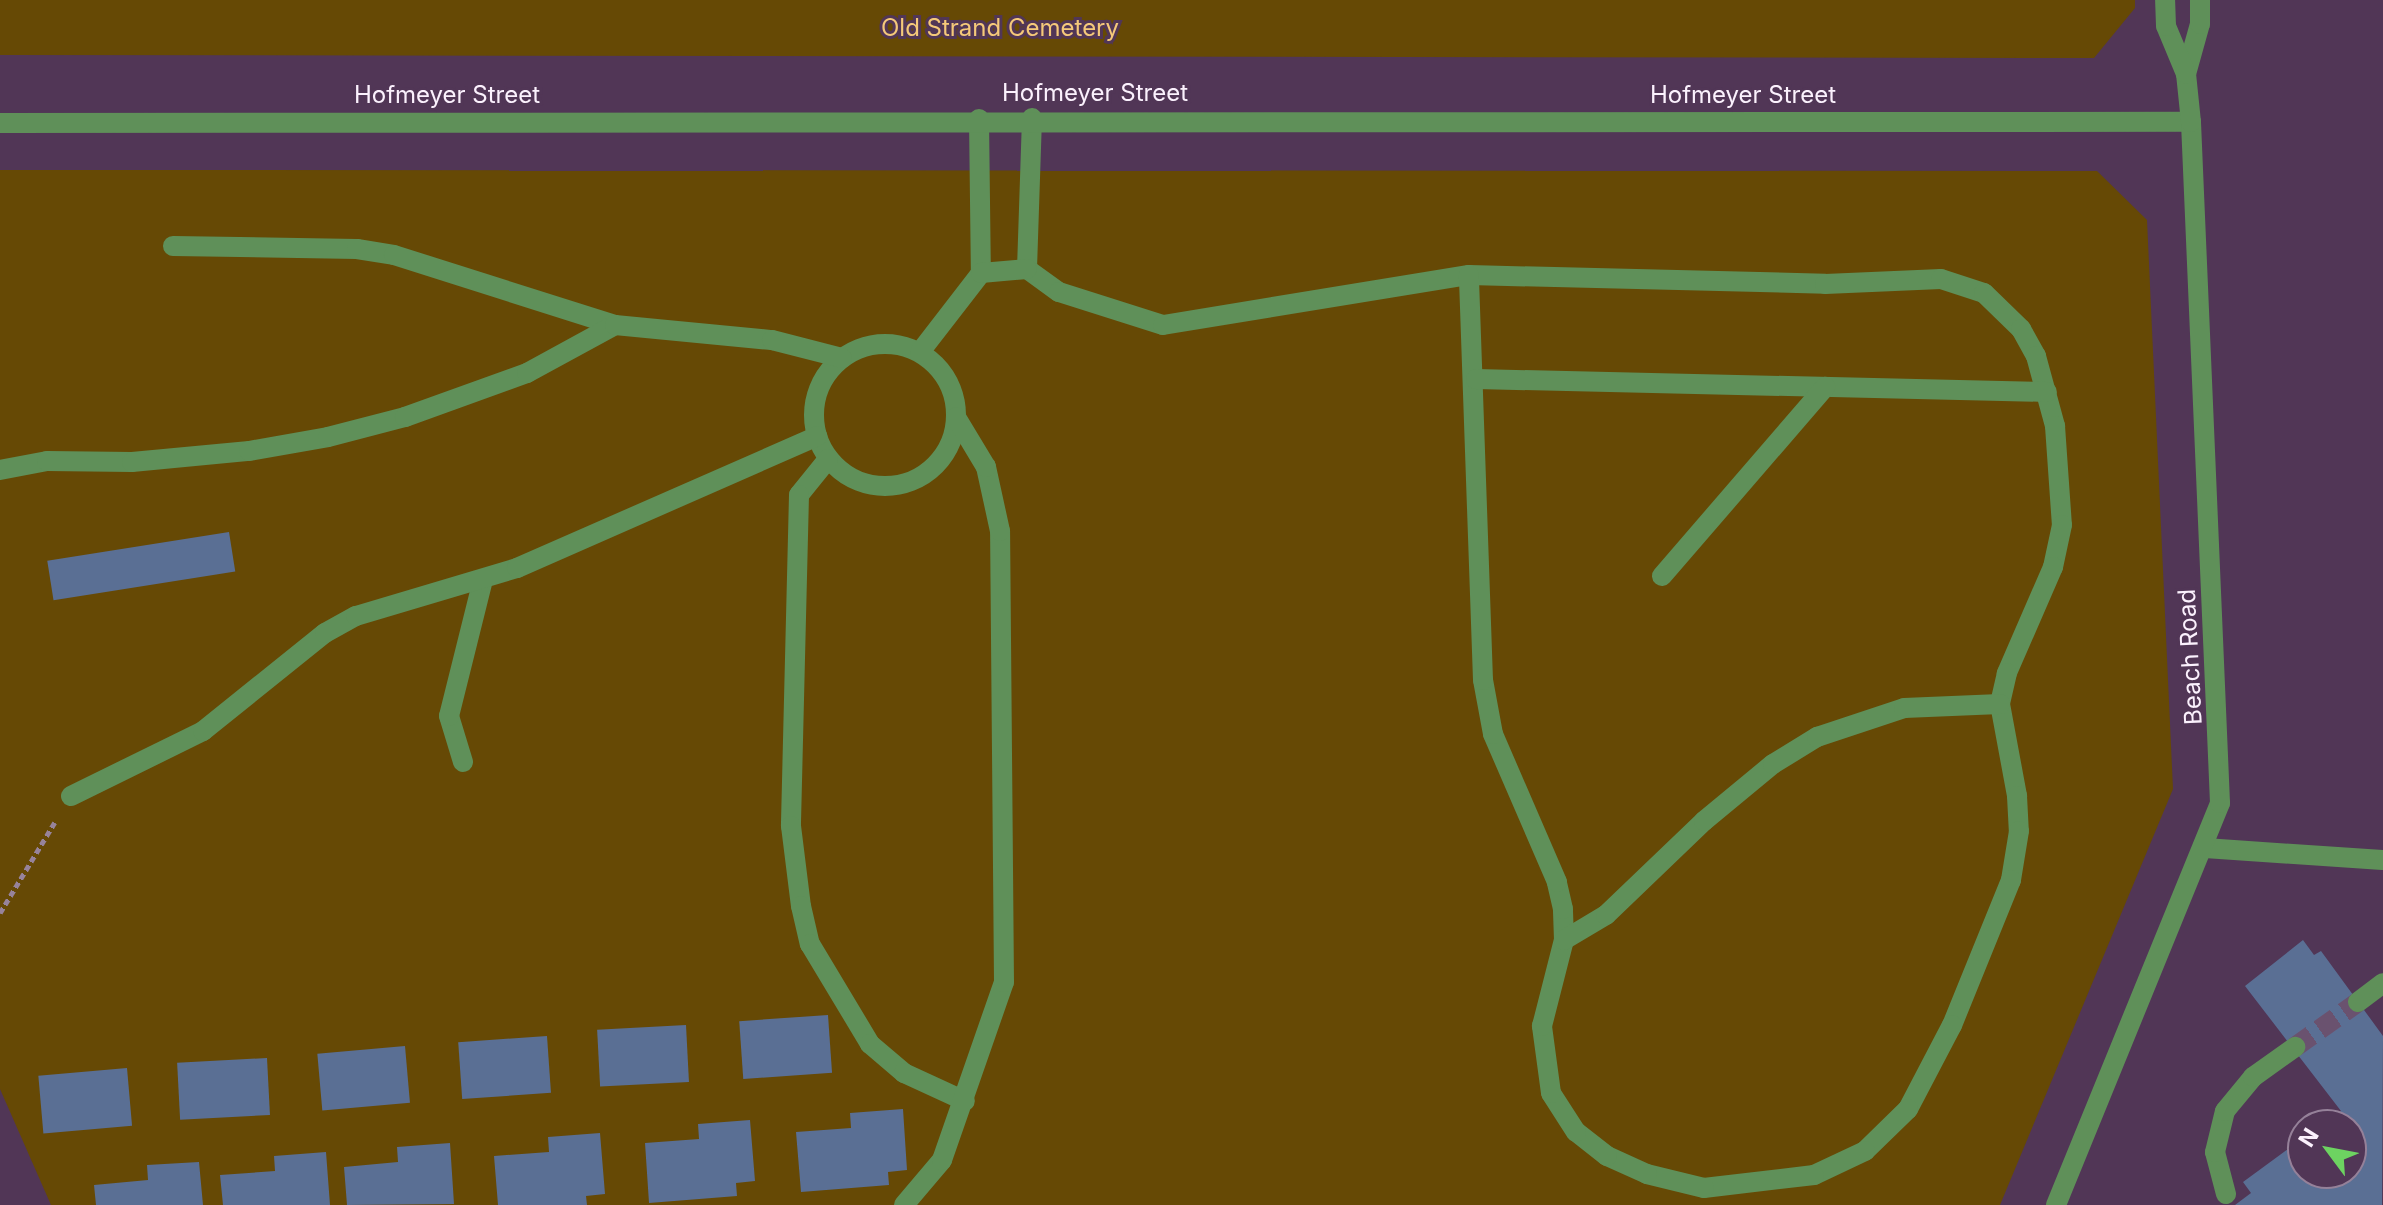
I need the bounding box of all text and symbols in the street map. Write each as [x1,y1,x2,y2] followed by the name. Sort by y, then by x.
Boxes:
[881,14,1119,42] park label: Old Strand Cemetery
[1002,79,1188,107] street label: Hofmeyer Street
[354,81,540,109] street label: Hofmeyer Street
[1650,81,1836,109] street label: Hofmeyer Street
[2172,588,2208,726] street label: Beach Road
[2287,1109,2367,1189] north arrow
[2293,1123,2324,1151] text: N

